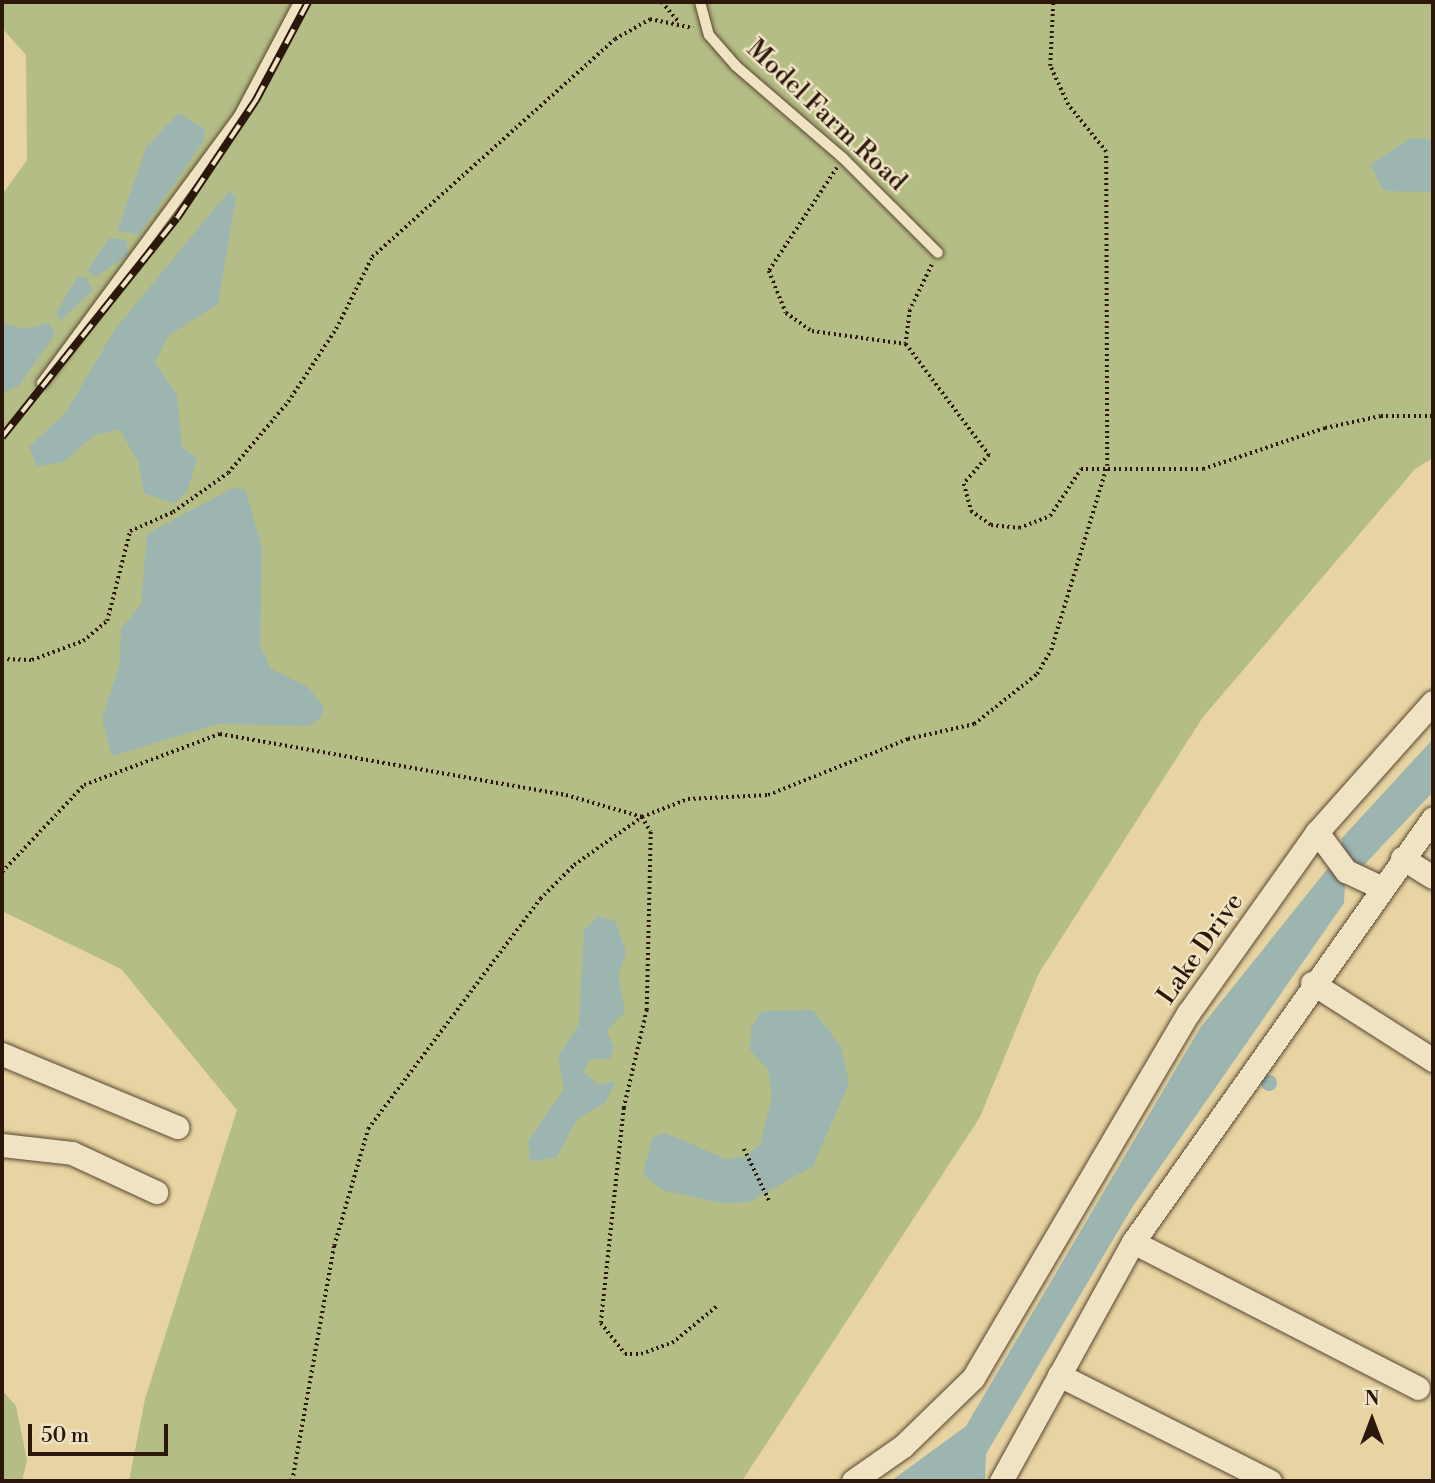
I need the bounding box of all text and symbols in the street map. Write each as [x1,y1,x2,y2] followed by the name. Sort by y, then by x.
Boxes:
[740,34,912,198] street label: Model Farm Road
[1151,887,1251,1011] street label: Lake Drive
[1337,1385,1407,1455] north arrow
[1364,1387,1380,1411] text: N
[32,1410,172,1454] scale bar
[41,1423,89,1449] text: 50 m

